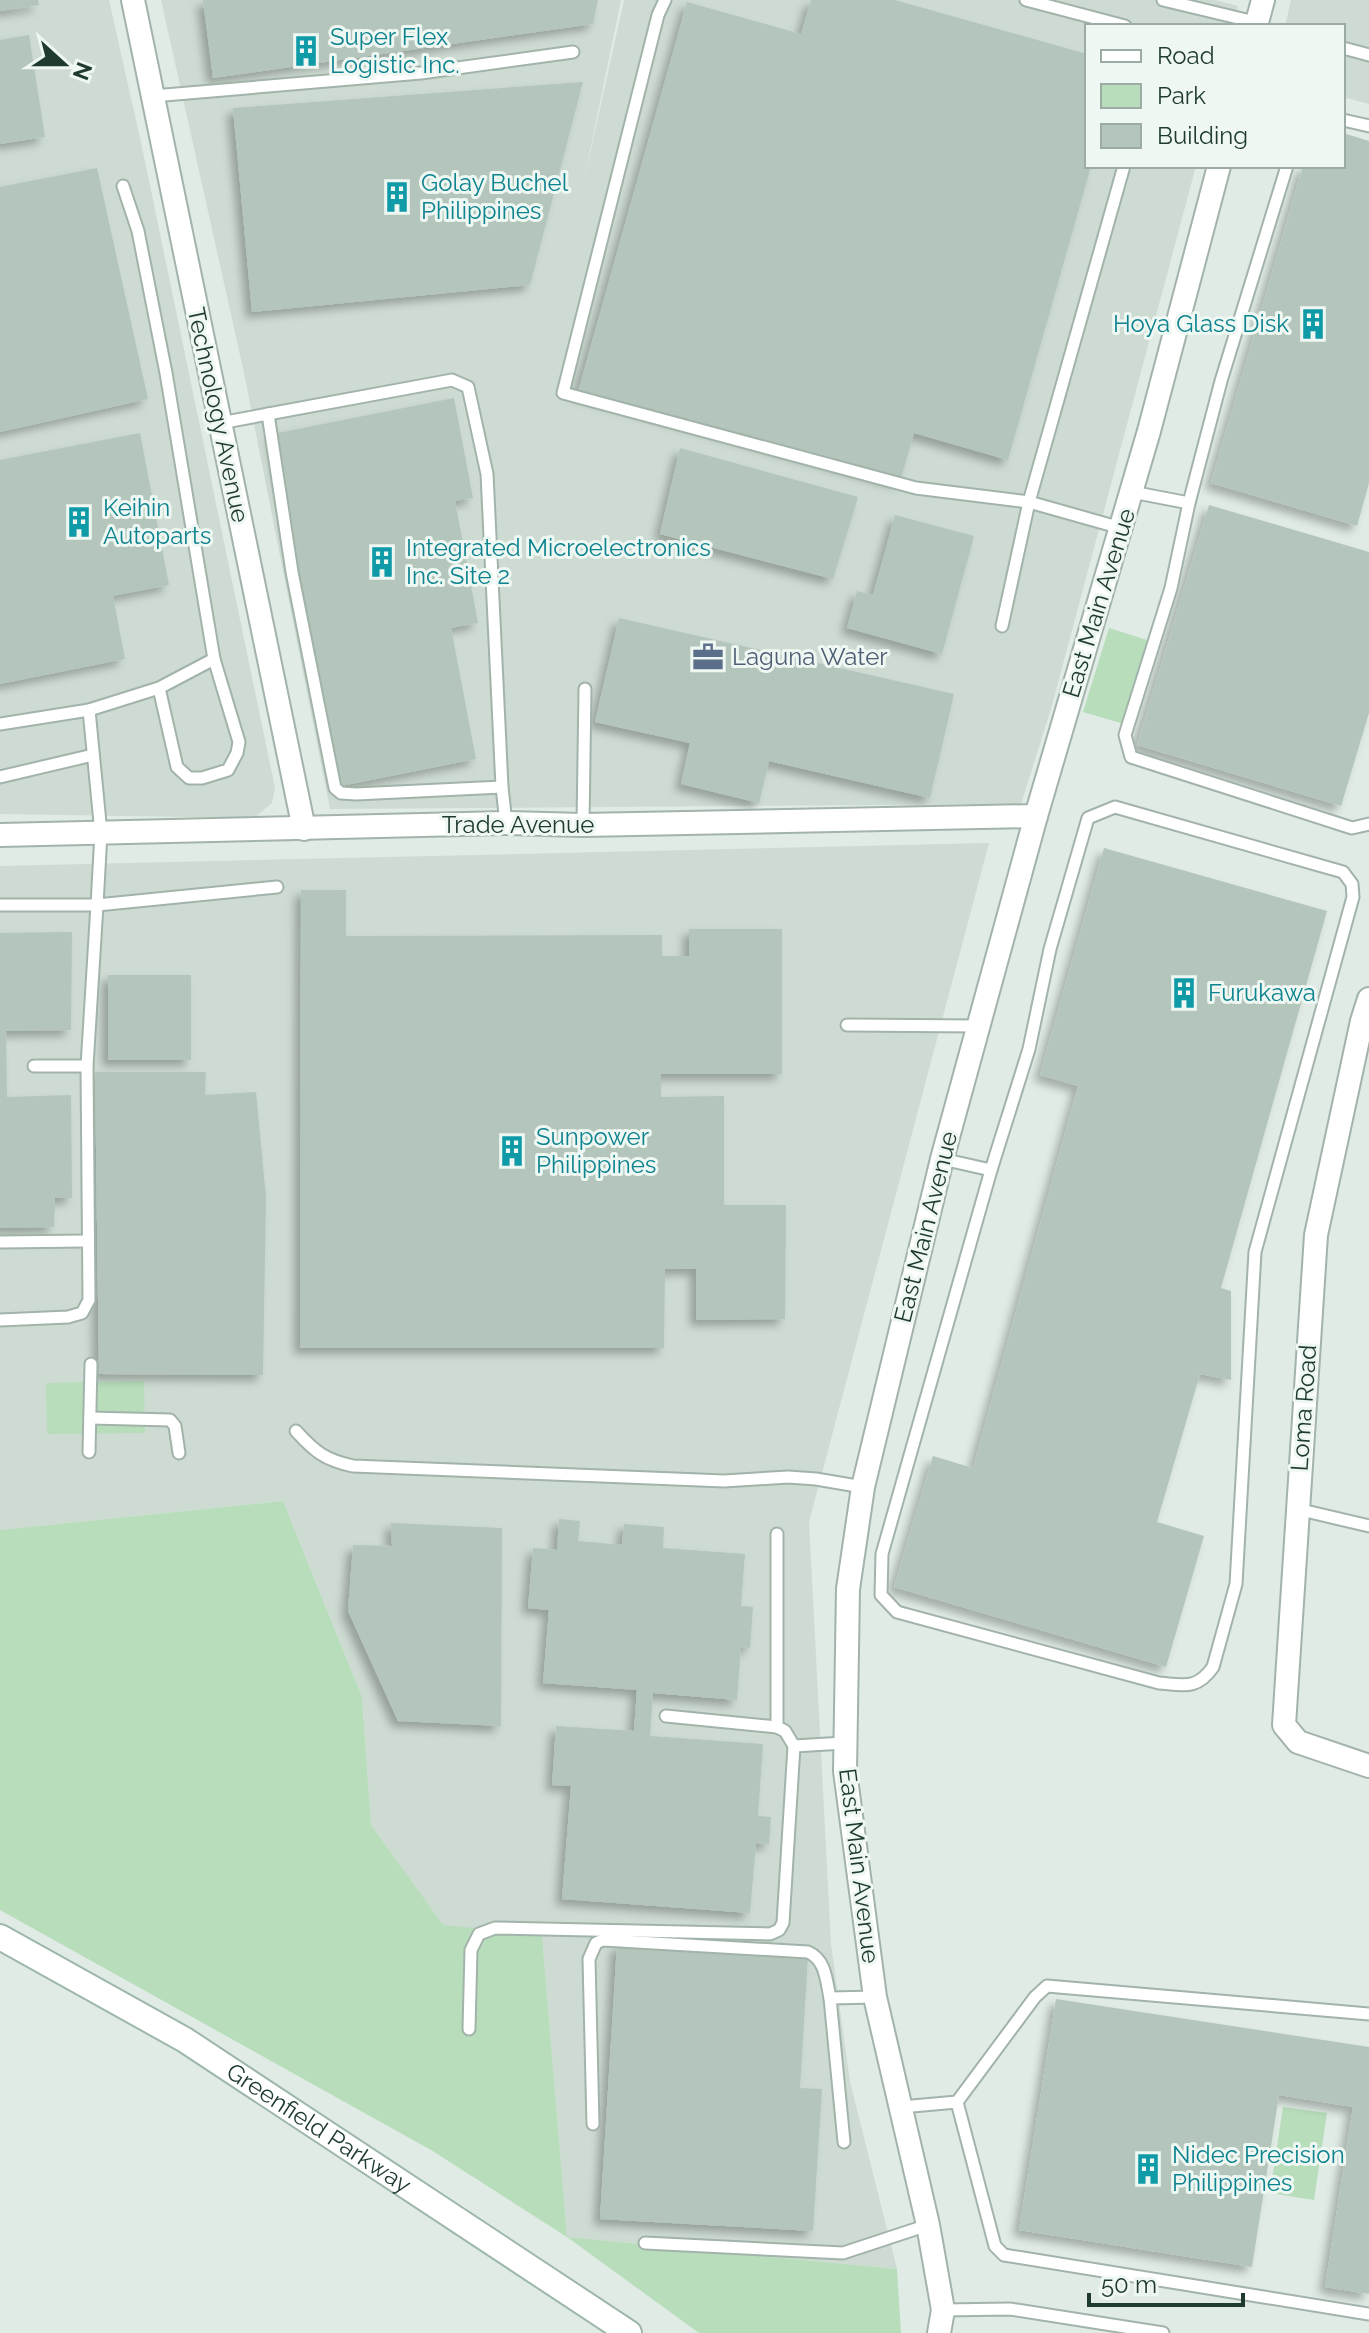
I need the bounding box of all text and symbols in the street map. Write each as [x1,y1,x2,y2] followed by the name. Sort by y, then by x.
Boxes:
[330,22,460,79] place label: Super Flex Logistic Inc.
[24,24,104,104] north arrow
[1085,24,1345,168] legend
[289,34,323,68] building icon: Super Flex Logistic Inc.
[1157,41,1215,70] text: Road
[68,59,98,84] text: N
[1157,81,1206,110] text: Park
[1157,121,1248,150] text: Building
[421,168,569,225] place label: Golay Buchel Philippines
[380,180,414,214] building icon: Golay Buchel Philippines
[182,305,255,525] street label: Technology Avenue
[1296,307,1330,341] building icon: Hoya Glass Disk
[1113,309,1289,338] place label: Hoya Glass Disk
[103,493,211,550] place label: Keihin Autoparts
[62,505,96,539] building icon: Keihin Autoparts
[1056,505,1141,701] street label: East Main Avenue
[406,533,711,590] place label: Integrated Microelectronics Inc. Site 2
[365,545,399,579] building icon: Integrated Microelectronics Inc. Site 2
[691,640,725,674] office icon: Laguna Water
[732,642,888,671] place label: Laguna Water
[442,810,594,839] street label: Trade Avenue
[1167,976,1201,1010] building icon: Furukawa
[1208,978,1316,1007] place label: Furukawa
[536,1122,656,1179] place label: Sunpower Philippines
[888,1128,963,1326] street label: East Main Avenue
[495,1134,529,1168] building icon: Sunpower Philippines
[1285,1344,1322,1472] street label: Loma Road
[833,1767,886,1965] street label: East Main Avenue
[221,2057,417,2199] street label: Greenfield Parkway
[1172,2140,1345,2197] place label: Nidec Precision Philippines
[1131,2152,1165,2186] building icon: Nidec Precision Philippines
[1089,2257,1243,2307] scale bar
[1101,2270,1157,2299] text: 50 m

